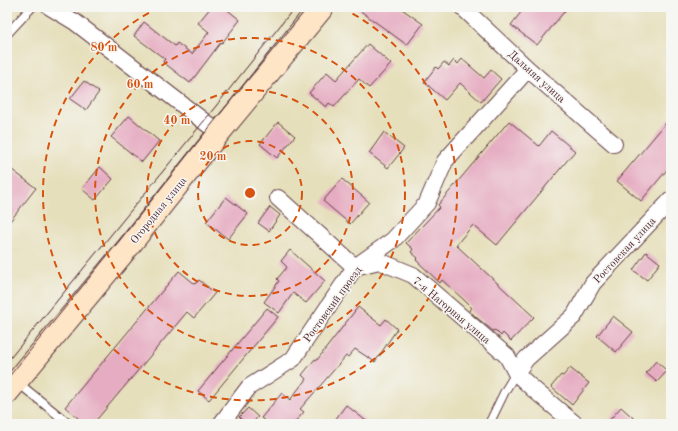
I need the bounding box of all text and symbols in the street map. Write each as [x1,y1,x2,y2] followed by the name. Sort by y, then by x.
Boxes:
[91,42,118,54] text: 80 m
[505,49,567,106] street label: Дальняя улица
[127,79,154,91] text: 60 m
[164,115,191,127] text: 40 m
[200,151,227,163] text: 20 m
[129,175,190,246] street label: Огородная улица
[243,186,257,200] centre of rings
[592,216,659,286] street label: Ростовская улица
[302,264,365,345] street label: Ростовский проезд
[410,276,492,347] street label: 7-я Нагорная улица

